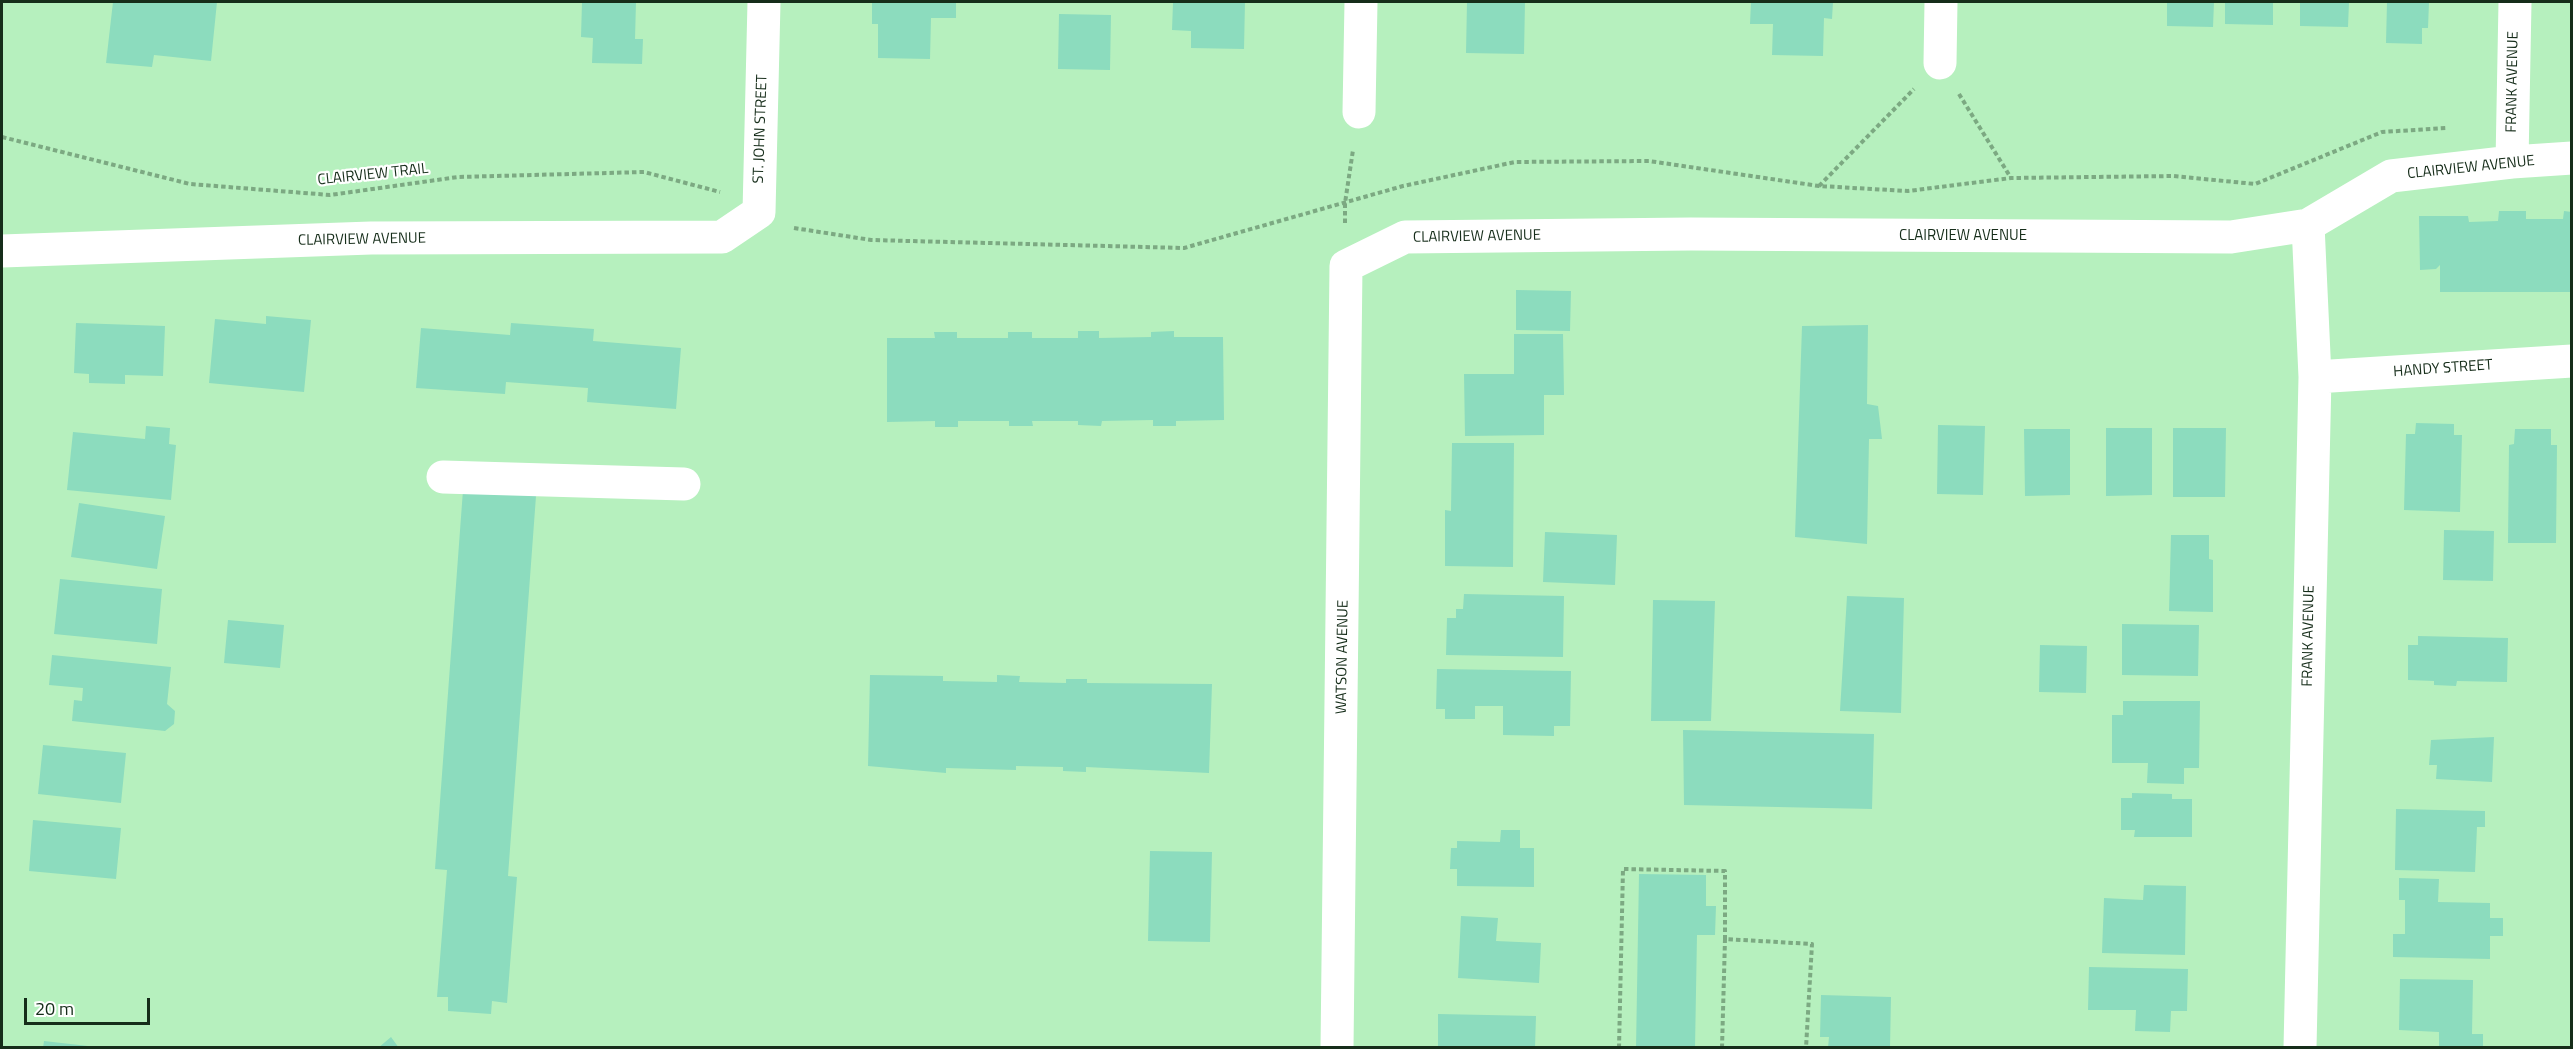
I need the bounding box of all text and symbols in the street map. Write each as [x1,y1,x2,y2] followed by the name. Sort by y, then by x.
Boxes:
[2503,31,2523,133] street label: FRANK AVENUE
[750,74,772,184] street label: ST. JOHN STREET
[2406,152,2536,184] street label: CLAIRVIEW AVENUE
[317,160,429,190] street label: CLAIRVIEW TRAIL
[1413,227,1541,247] street label: CLAIRVIEW AVENUE
[1899,227,2027,245] street label: CLAIRVIEW AVENUE
[298,230,426,250] street label: CLAIRVIEW AVENUE
[2393,357,2493,381] street label: HANDY STREET
[2299,585,2319,687] street label: FRANK AVENUE
[1333,600,1353,714] street label: WATSON AVENUE
[27,986,153,1024] scale bar
[35,995,74,1022] text: 20 m

